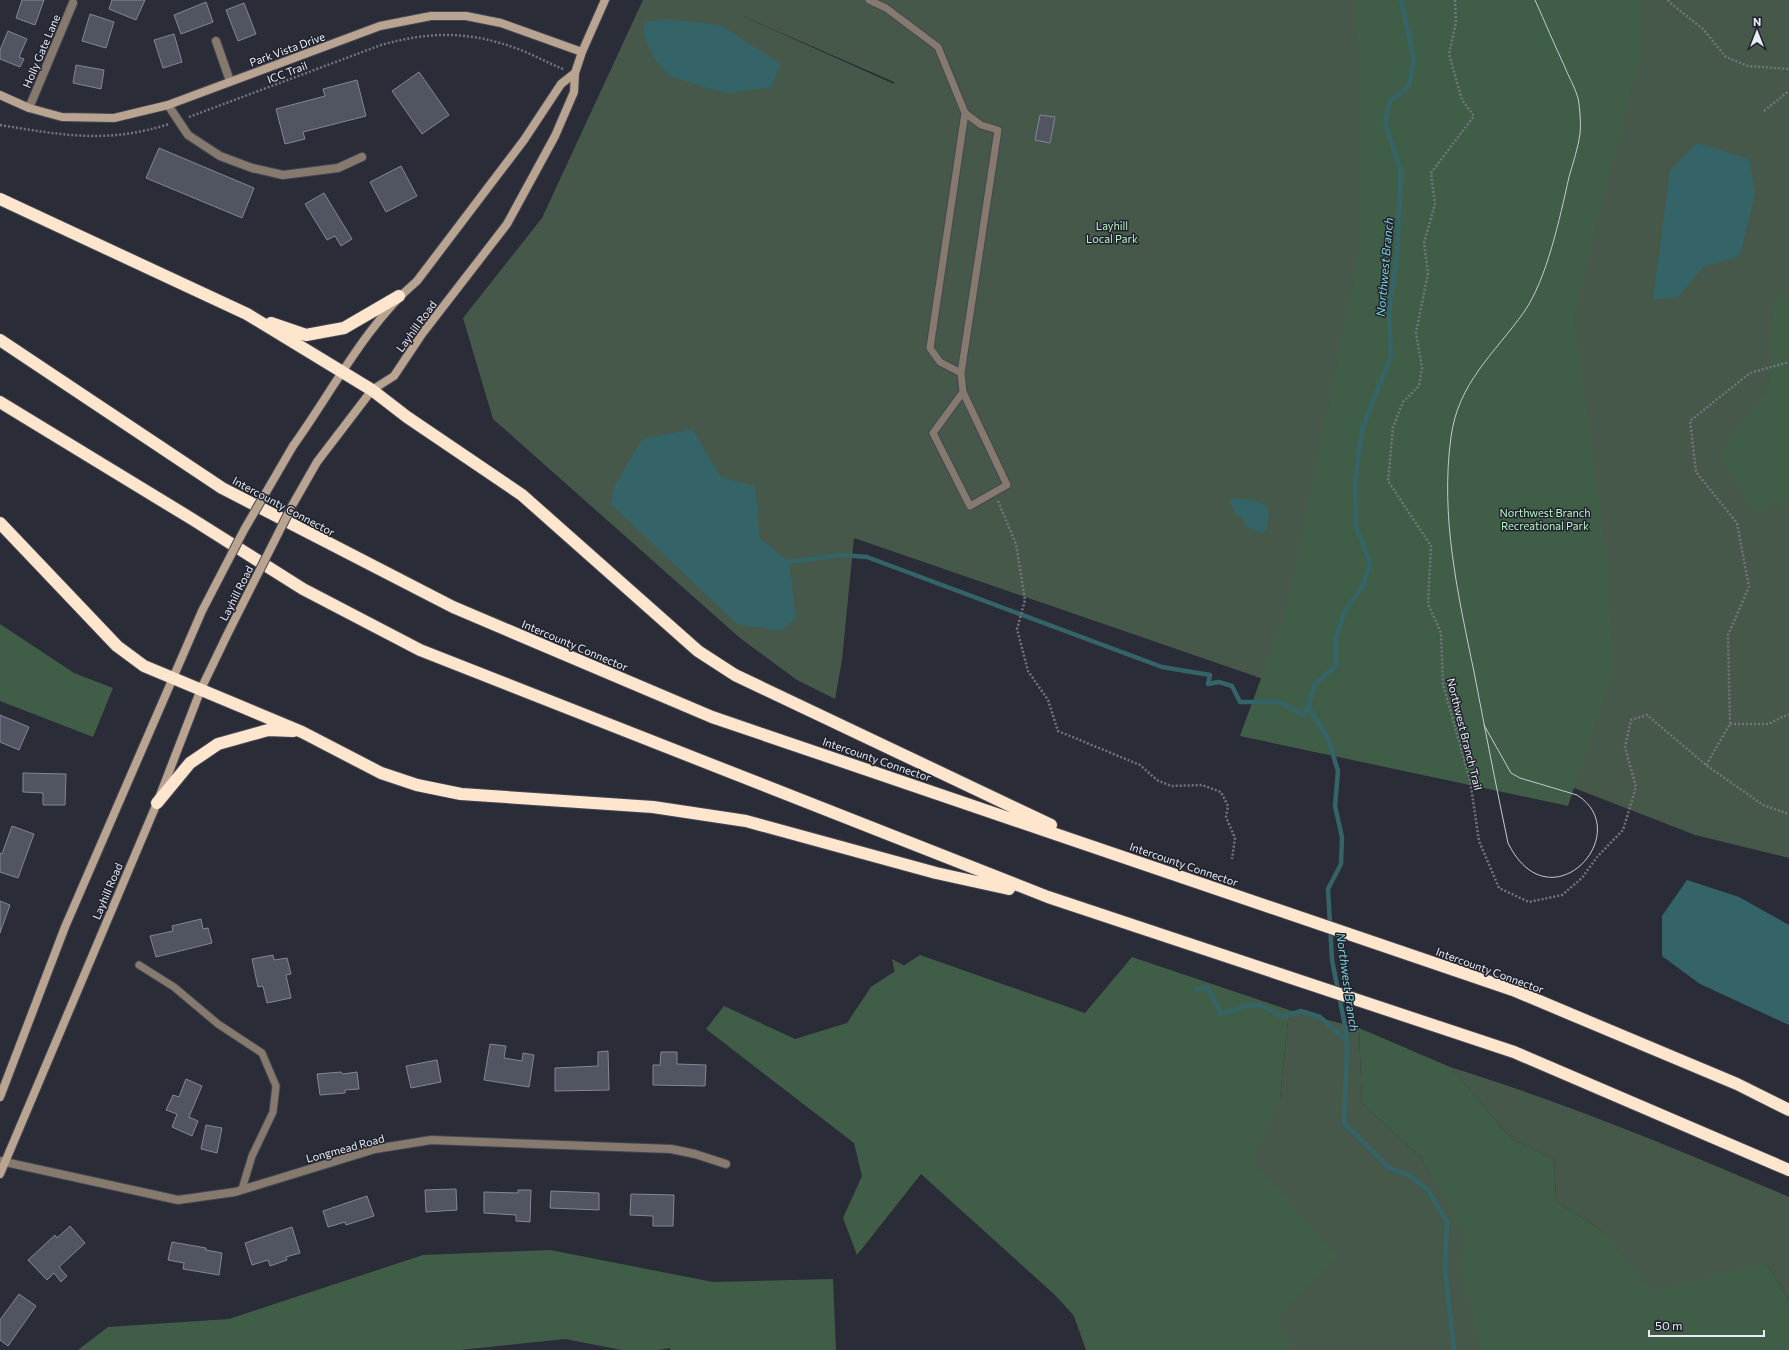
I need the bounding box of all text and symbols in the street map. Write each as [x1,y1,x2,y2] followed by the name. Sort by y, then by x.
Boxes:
[20,12,62,90] street label: Holly Gate Lane
[1737,12,1777,52] north arrow
[1753,15,1761,28] text: N
[247,29,327,69] street label: Park Vista Drive
[265,58,309,86] street label: ICC Trail
[1373,217,1395,317] water label: Northwest Branch
[1086,219,1138,245] park label: Layhill Local Park
[393,298,439,354] street label: Layhill Road
[231,474,338,539] street label: Intercounty Connector
[1499,506,1591,532] park label: Northwest Branch Recreational Park
[217,563,255,623] street label: Layhill Road
[520,617,631,673] street label: Intercounty Connector
[1445,677,1485,791] street label: Northwest Branch Trail
[821,734,934,784] street label: Intercounty Connector
[1128,839,1241,889] street label: Intercounty Connector
[89,861,125,921] street label: Layhill Road
[1334,932,1362,1032] water label: Northwest Branch
[1434,944,1546,996] street label: Intercounty Connector
[304,1131,386,1165] street label: Longmead Road
[1649,1312,1764,1338] scale bar
[1655,1318,1683,1332] text: 50 m

